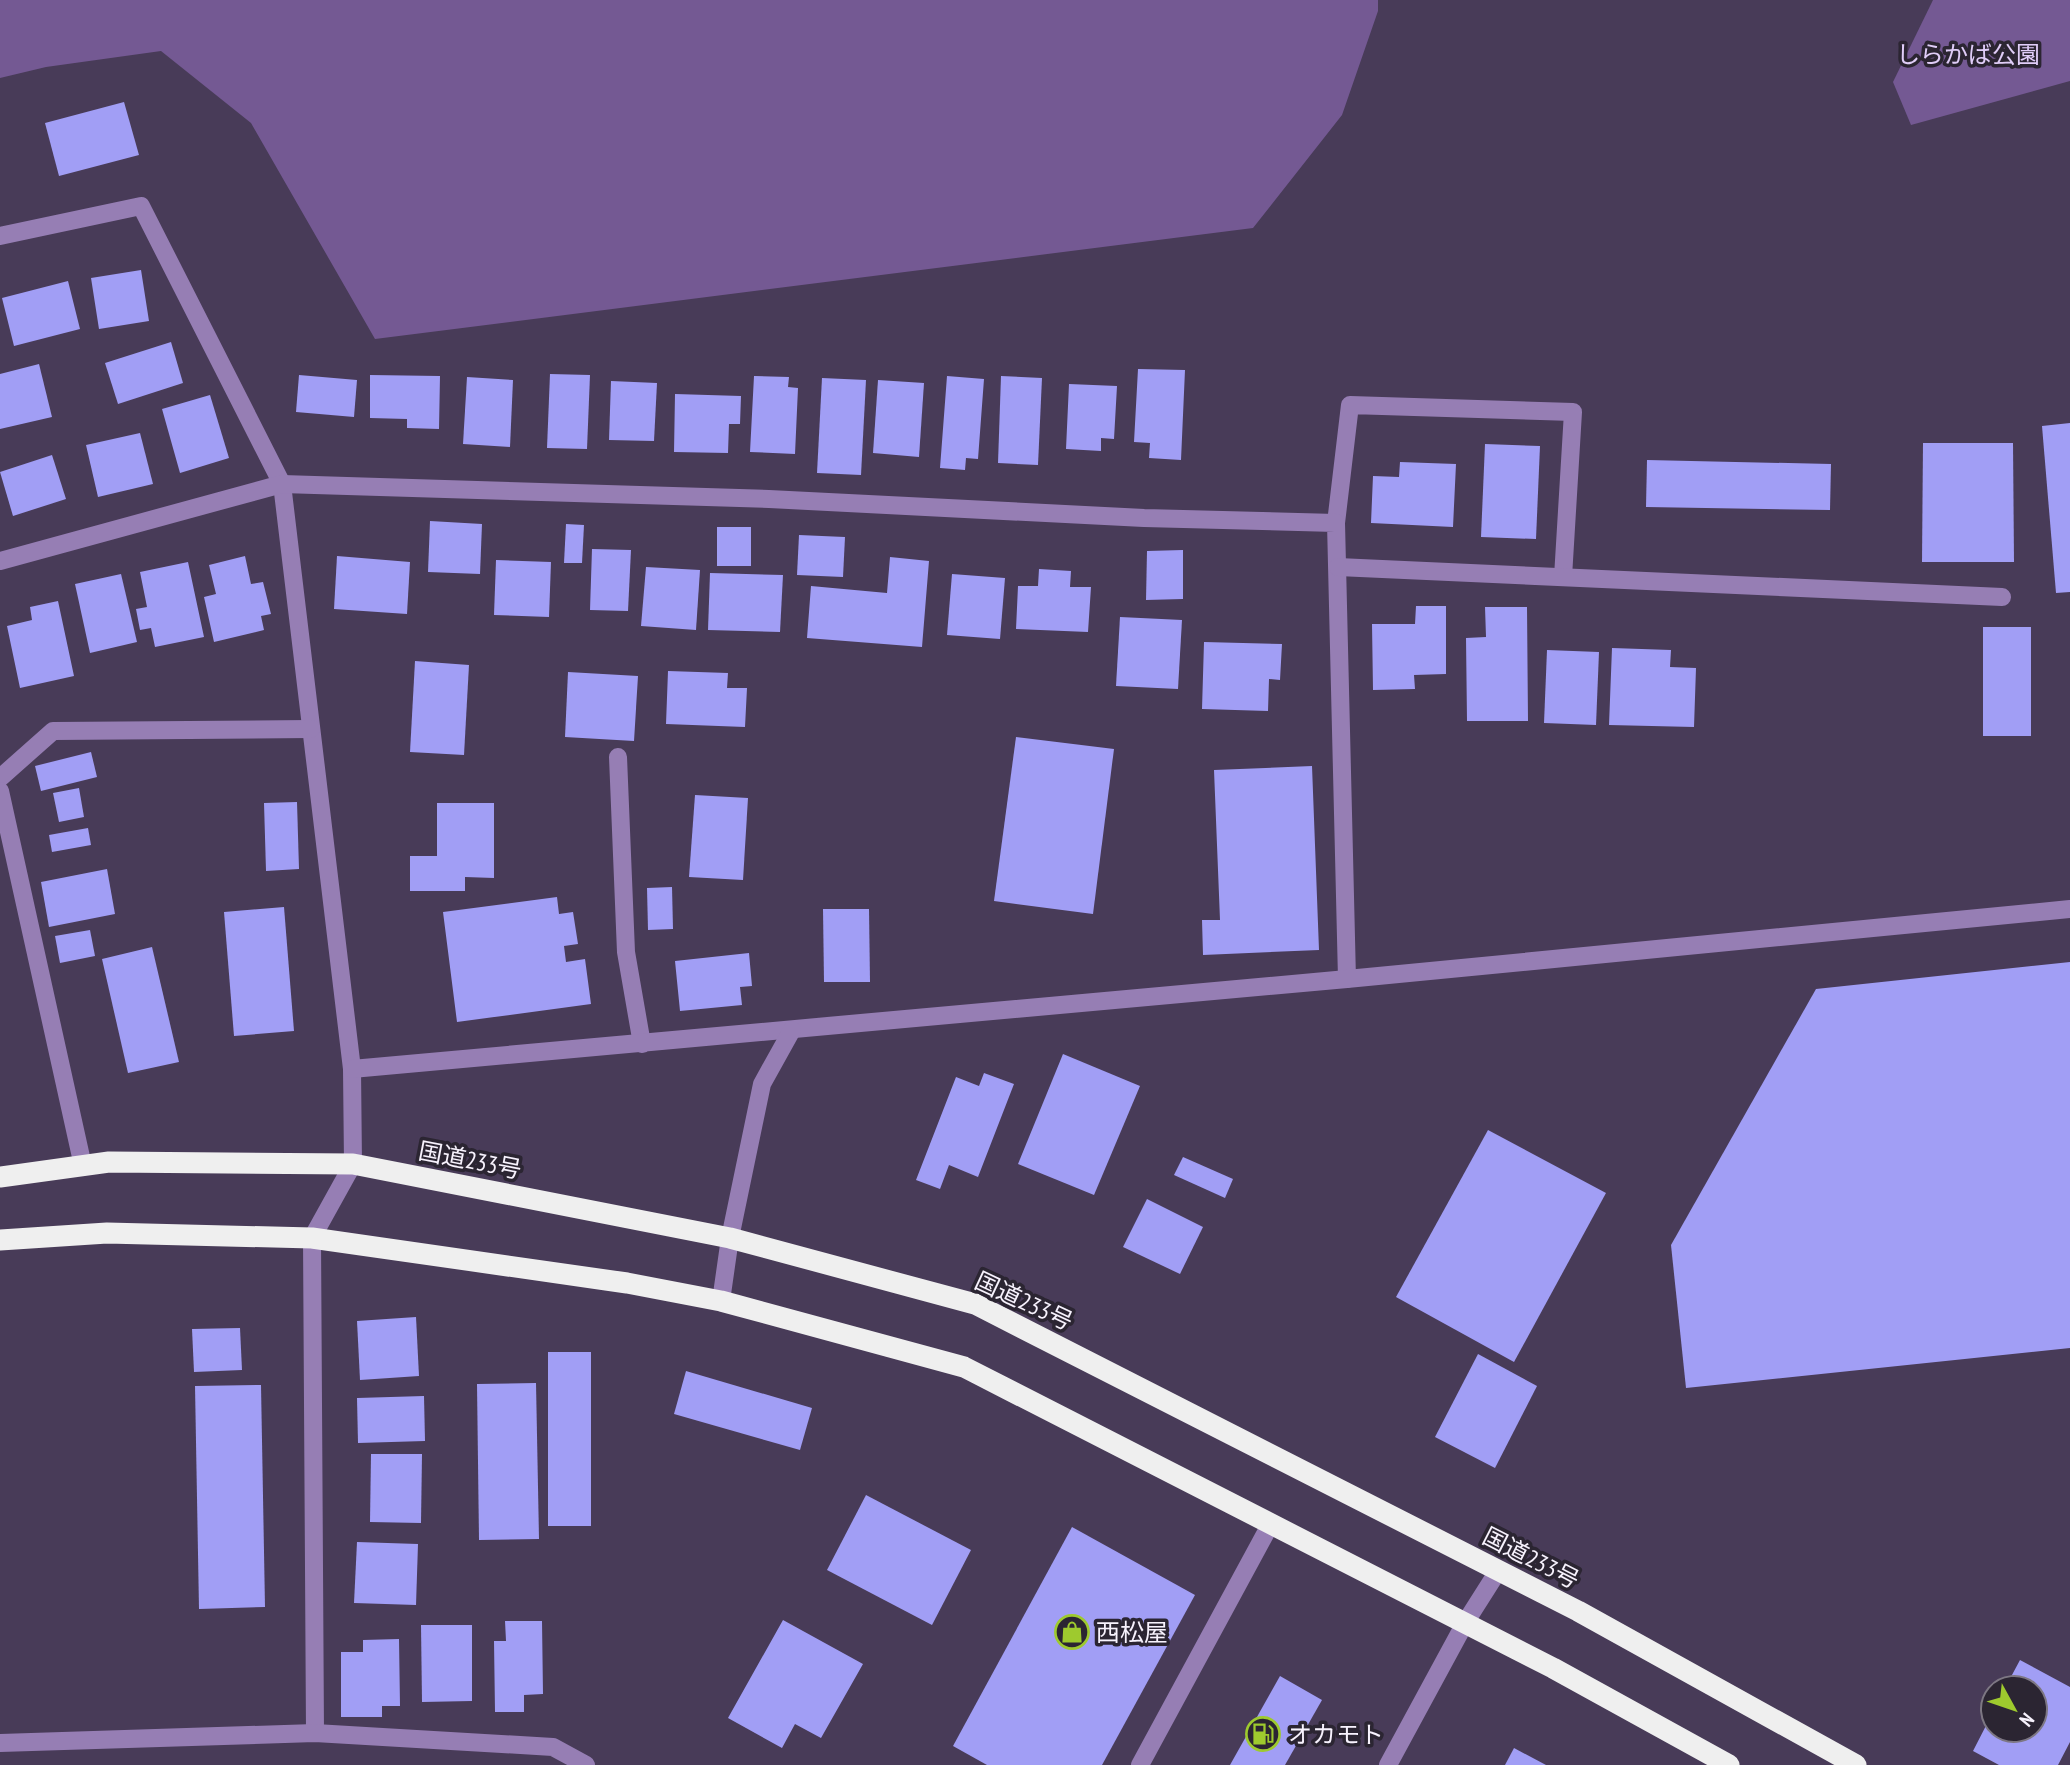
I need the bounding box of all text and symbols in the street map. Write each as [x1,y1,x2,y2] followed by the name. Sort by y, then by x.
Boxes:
[1896,39,2040,70] park label: しらかば公園
[416,1135,524,1185] street label: 国道233号
[970,1265,1078,1337] street label: 国道233号
[1477,1520,1585,1596] street label: 国道233号
[1053,1613,1091,1651] shop icon: 西松屋
[1096,1617,1168,1648] place label: 西松屋
[1979,1674,2049,1744] north arrow
[2015,1708,2040,1732] text: N
[1244,1715,1282,1753] fuel station icon: オカモト
[1288,1719,1384,1750] place label: オカモト

